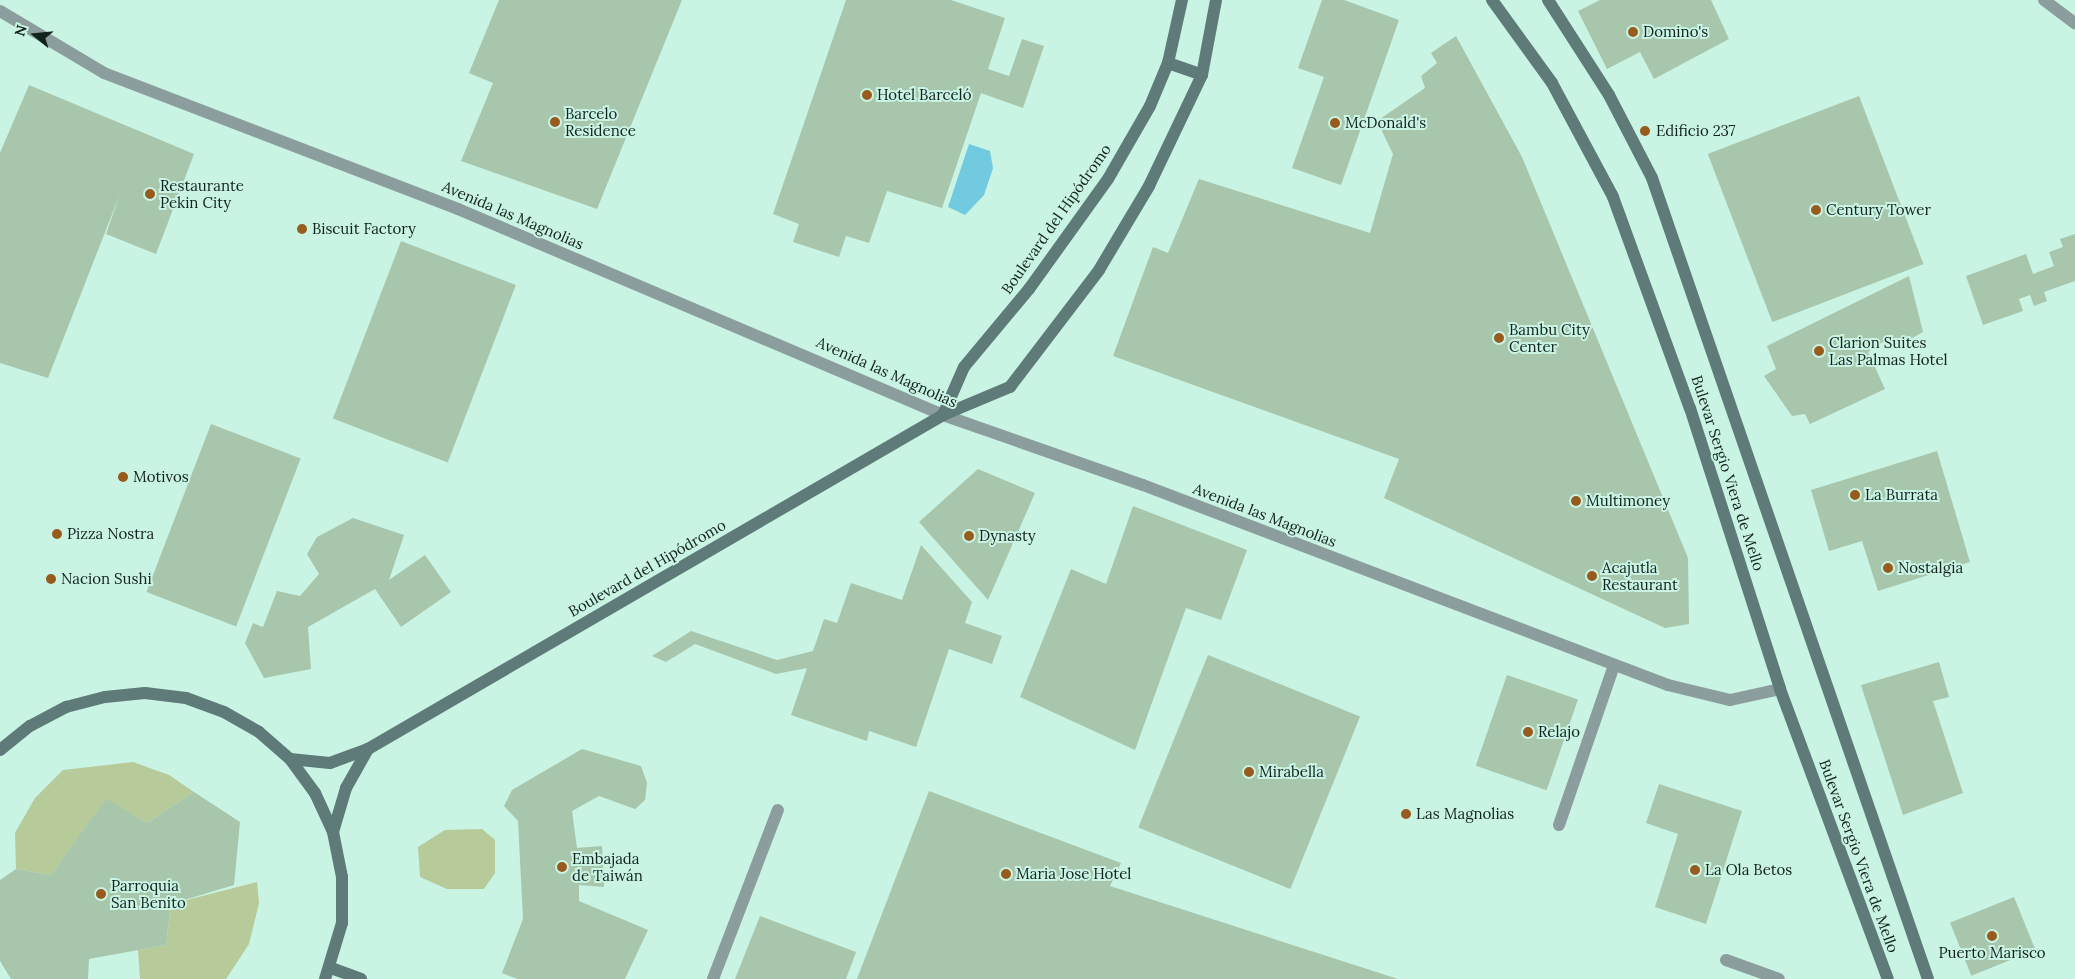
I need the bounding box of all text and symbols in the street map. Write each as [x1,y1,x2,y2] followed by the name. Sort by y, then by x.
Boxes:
[10,10,60,60] north arrow
[10,23,31,38] text: N
[1643,23,1708,41] place label: Domino's
[1627,26,1639,38] marker: Domino's
[877,86,971,104] place label: Hotel Barceló
[861,89,873,101] marker: Hotel Barceló
[565,104,636,139] place label: Barcelo Residence
[1345,114,1426,132] place label: McDonald's
[549,116,561,128] marker: Barcelo Residence
[1329,117,1341,129] marker: McDonald's
[1656,122,1736,140] place label: Edificio 237
[1638,124,1652,138] marker: Edificio 237
[997,141,1115,297] street label: Boulevard del Hipódromo
[160,176,244,211] place label: Restaurante Pekin City
[439,177,587,253] street label: Avenida las Magnolias
[144,188,156,200] marker: Restaurante Pekin City
[1826,201,1931,219] place label: Century Tower
[1810,204,1822,216] marker: Century Tower
[312,220,416,238] place label: Biscuit Factory
[296,223,308,235] marker: Biscuit Factory
[1509,320,1590,355] place label: Bambu City Center
[1493,332,1505,344] marker: Bambu City Center
[814,333,960,411] street label: Avenida las Magnolias
[1829,333,1948,368] place label: Clarion Suites Las Palmas Hotel
[1813,345,1825,357] marker: Clarion Suites Las Palmas Hotel
[1688,373,1768,573] street label: Bulevar Sergio Viera de Mello
[133,468,189,486] place label: Motivos
[117,471,129,483] marker: Motivos
[1191,479,1339,551] street label: Avenida las Magnolias
[1865,486,1938,504] place label: La Burrata
[1849,489,1861,501] marker: La Burrata
[1586,492,1670,510] place label: Multimoney
[1570,495,1582,507] marker: Multimoney
[565,516,729,620] street label: Boulevard del Hipódromo
[67,525,154,543] place label: Pizza Nostra
[979,527,1036,545] place label: Dynasty
[51,528,63,540] marker: Pizza Nostra
[963,530,975,542] marker: Dynasty
[1602,558,1678,593] place label: Acajutla Restaurant
[1898,559,1963,577] place label: Nostalgia
[1882,562,1894,574] marker: Nostalgia
[61,570,152,588] place label: Nacion Sushi
[1586,570,1598,582] marker: Acajutla Restaurant
[45,573,57,585] marker: Nacion Sushi
[1538,723,1580,741] place label: Relajo
[1522,726,1534,738] marker: Relajo
[1816,757,1902,955] street label: Bulevar Sergio Viera de Mello
[1259,763,1324,781] place label: Mirabella
[1243,766,1255,778] marker: Mirabella
[1416,805,1514,823] place label: Las Magnolias
[1400,808,1412,820] marker: Las Magnolias
[572,849,643,884] place label: Embajada de Taiwán
[556,861,568,873] marker: Embajada de Taiwán
[1705,861,1792,879] place label: La Ola Betos
[1689,864,1701,876] marker: La Ola Betos
[1016,865,1131,883] place label: Maria Jose Hotel
[1000,868,1012,880] marker: Maria Jose Hotel
[111,876,186,911] place label: Parroquia San Benito
[95,888,107,900] marker: Parroquia San Benito
[1986,930,1998,942] marker: Puerto Marisco
[1938,944,2046,962] place label: Puerto Marisco

